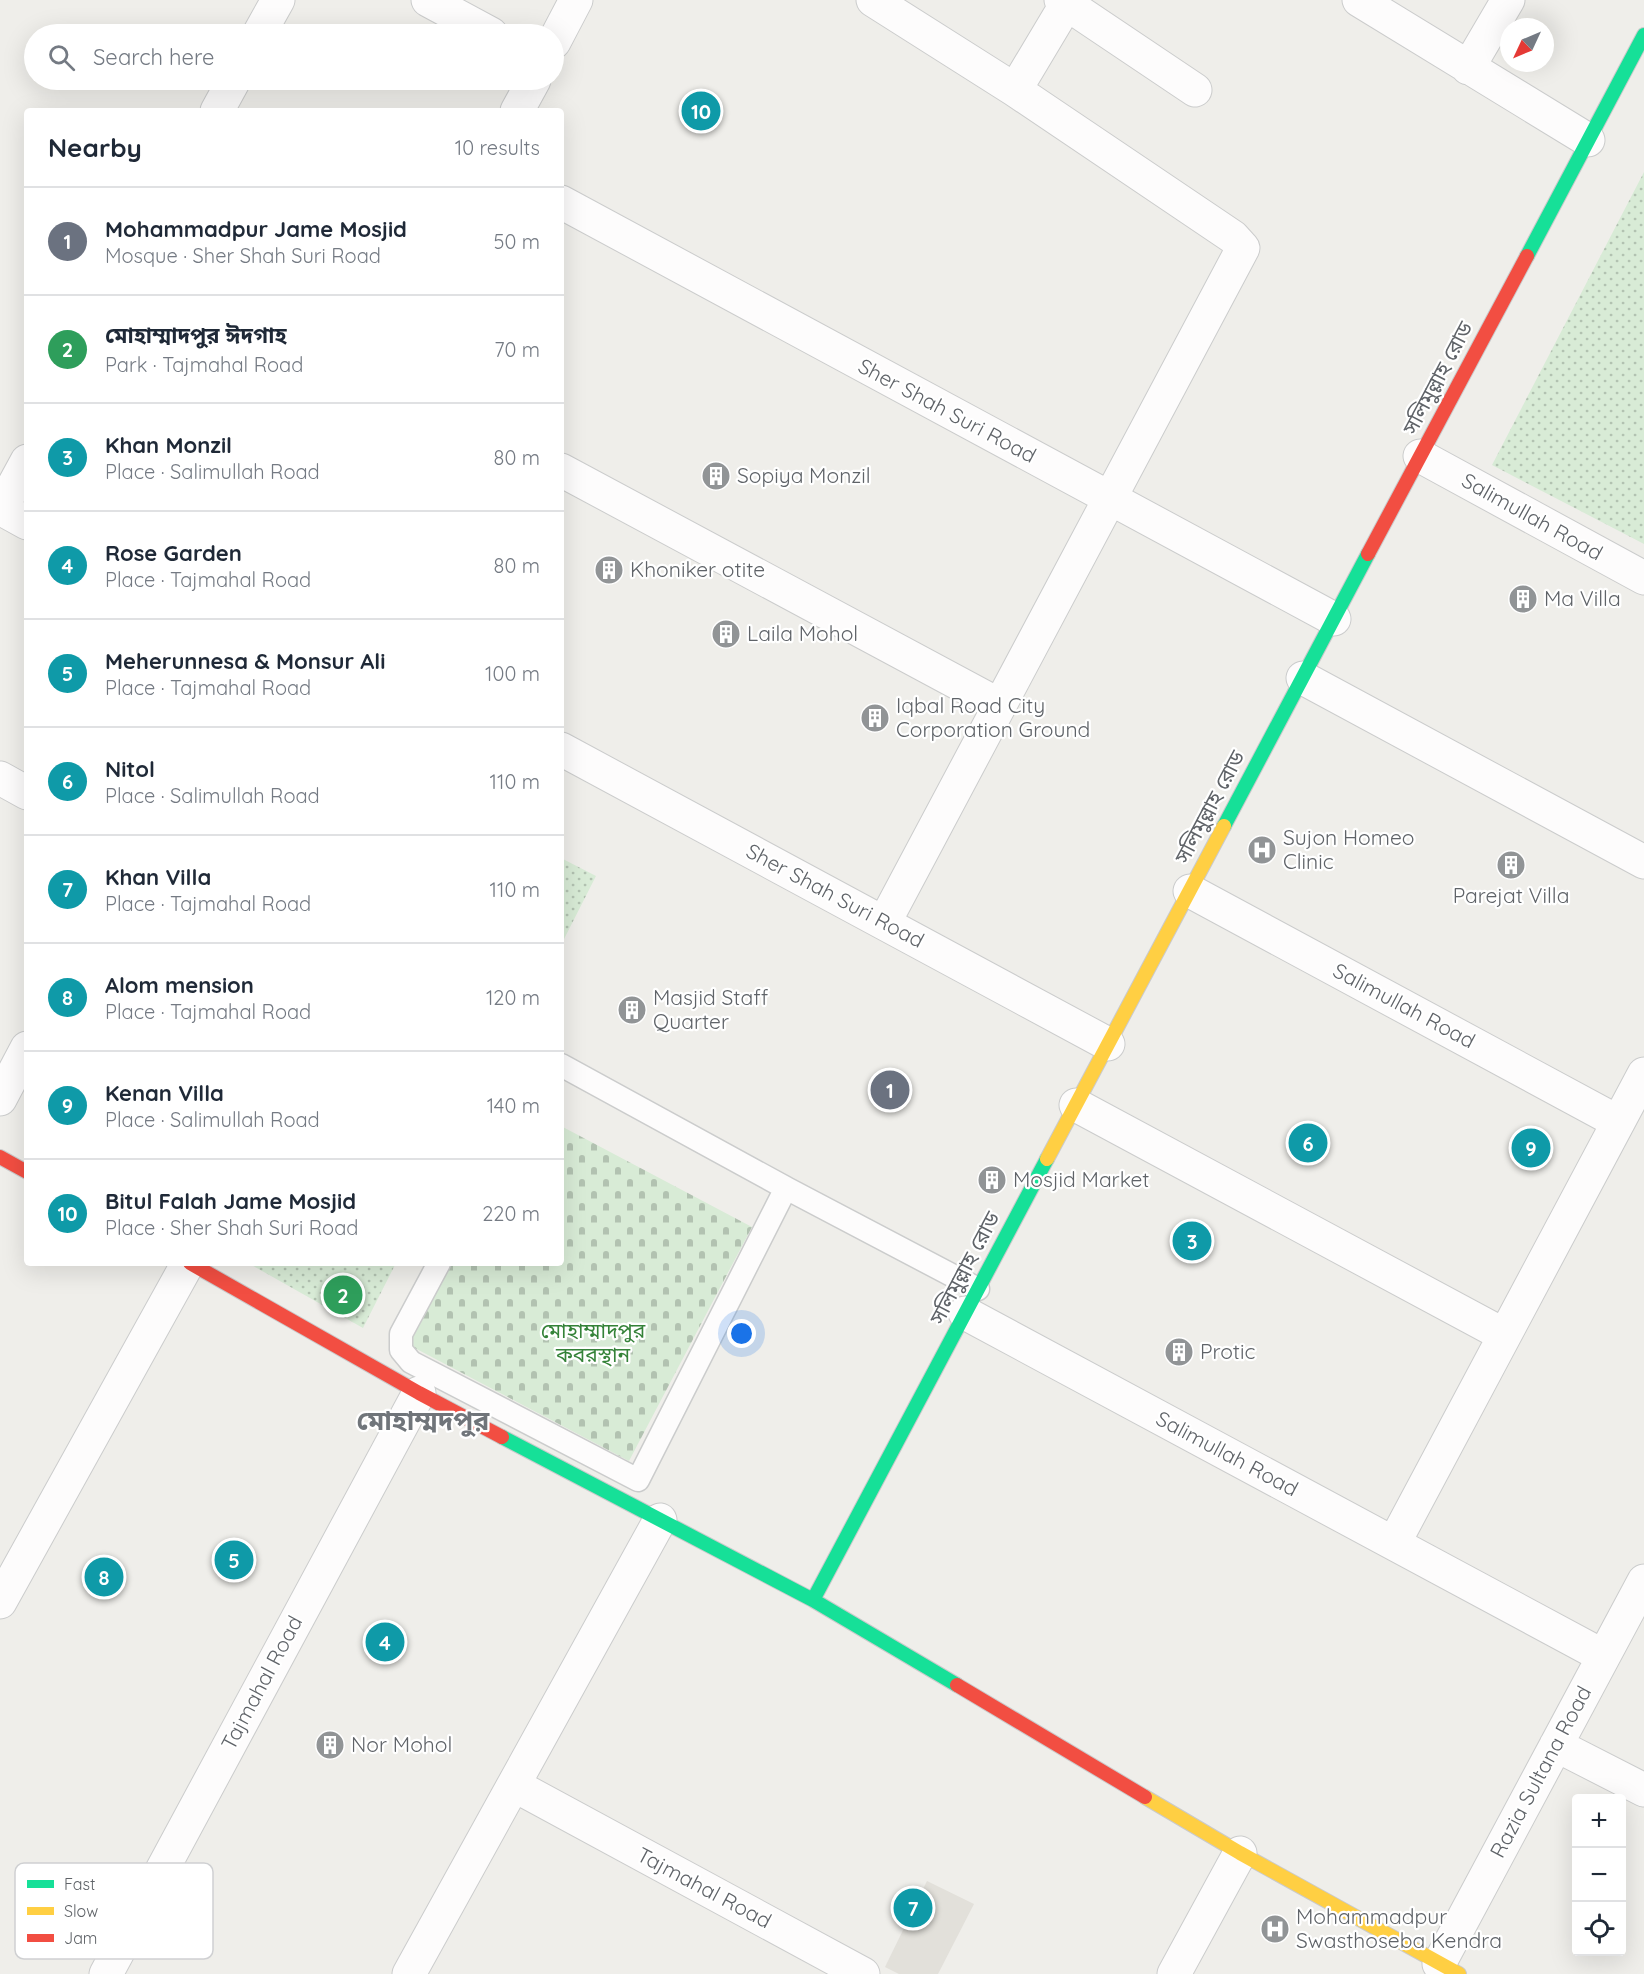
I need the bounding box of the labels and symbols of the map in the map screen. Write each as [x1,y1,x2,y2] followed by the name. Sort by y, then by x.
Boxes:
[1500,18,1554,72] north arrow
[682,88,720,134] pin: 10
[1396,316,1478,439] street label: সলিমুল্লাহ রোড
[854,352,1041,468] street label: Sher Shah Suri Road
[700,460,732,492] building icon: Sopiya Monzil
[737,462,871,488] place label: Sopiya Monzil
[1457,467,1607,566] street label: Salimullah Road
[593,554,625,586] building icon: Khoniker otite
[630,556,765,582] place label: Khoniker otite
[1507,583,1539,615] building icon: Ma Villa
[1544,585,1621,611] place label: Ma Villa
[710,618,742,650] building icon: Laila Mohol
[747,620,858,646] place label: Laila Mohol
[896,692,1090,742] place label: Iqbal Road City Corporation Ground
[859,702,891,734] building icon: Iqbal Road City Corporation Ground
[1168,745,1250,868] street label: সলিমুল্লাহ রোড
[1283,824,1414,874] place label: Sujon Homeo Clinic
[1246,834,1278,866] hospital icon: Sujon Homeo Clinic
[742,837,929,953] street label: Sher Shah Suri Road
[1495,849,1527,881] building icon: Parejat Villa
[1453,882,1569,908] place label: Parejat Villa
[1329,957,1480,1053] street label: Salimullah Road
[653,984,768,1034] place label: Masjid Staff Quarter
[616,994,648,1026] building icon: Masjid Staff Quarter
[870,1068,910,1112] pin: 1
[1288,1120,1328,1166] pin: 6
[1512,1126,1550,1170] pin: 9
[976,1164,1008,1196] building icon: Mosjid Market
[1013,1166,1149,1192] place label: Mosjid Market
[923,1206,1005,1329] street label: সলিমুল্লাহ রোড
[1172,1218,1212,1264] pin: 3
[324,1272,362,1318] pin: 2
[541,1317,646,1367] park label: মোহাম্মাদপুর কবরস্থান
[727,1319,756,1348] your location
[1163,1336,1195,1368] building icon: Protic
[1200,1338,1255,1364] place label: Protic
[357,1403,490,1438] district label: মোহাম্মদপুর
[1152,1405,1303,1501] street label: Salimullah Road
[214,1538,254,1582] pin: 5
[84,1554,124,1600] pin: 8
[215,1611,307,1754] street label: Tajmahal Road
[366,1620,404,1664] pin: 4
[1484,1681,1596,1862] street label: Razia Sultana Road
[314,1729,346,1761] building icon: Nor Mohol
[351,1731,452,1757] place label: Nor Mohol
[633,1841,776,1933] street label: Tajmahal Road
[15,1863,213,1959] legend
[64,1874,95,1894] text: Fast
[894,1886,932,1930] pin: 7
[64,1901,98,1921] text: Slow
[1296,1903,1502,1953] place label: Mohammadpur Swasthoseba Kendra
[1259,1913,1291,1945] hospital icon: Mohammadpur Swasthoseba Kendra
[64,1928,97,1948] text: Jam

